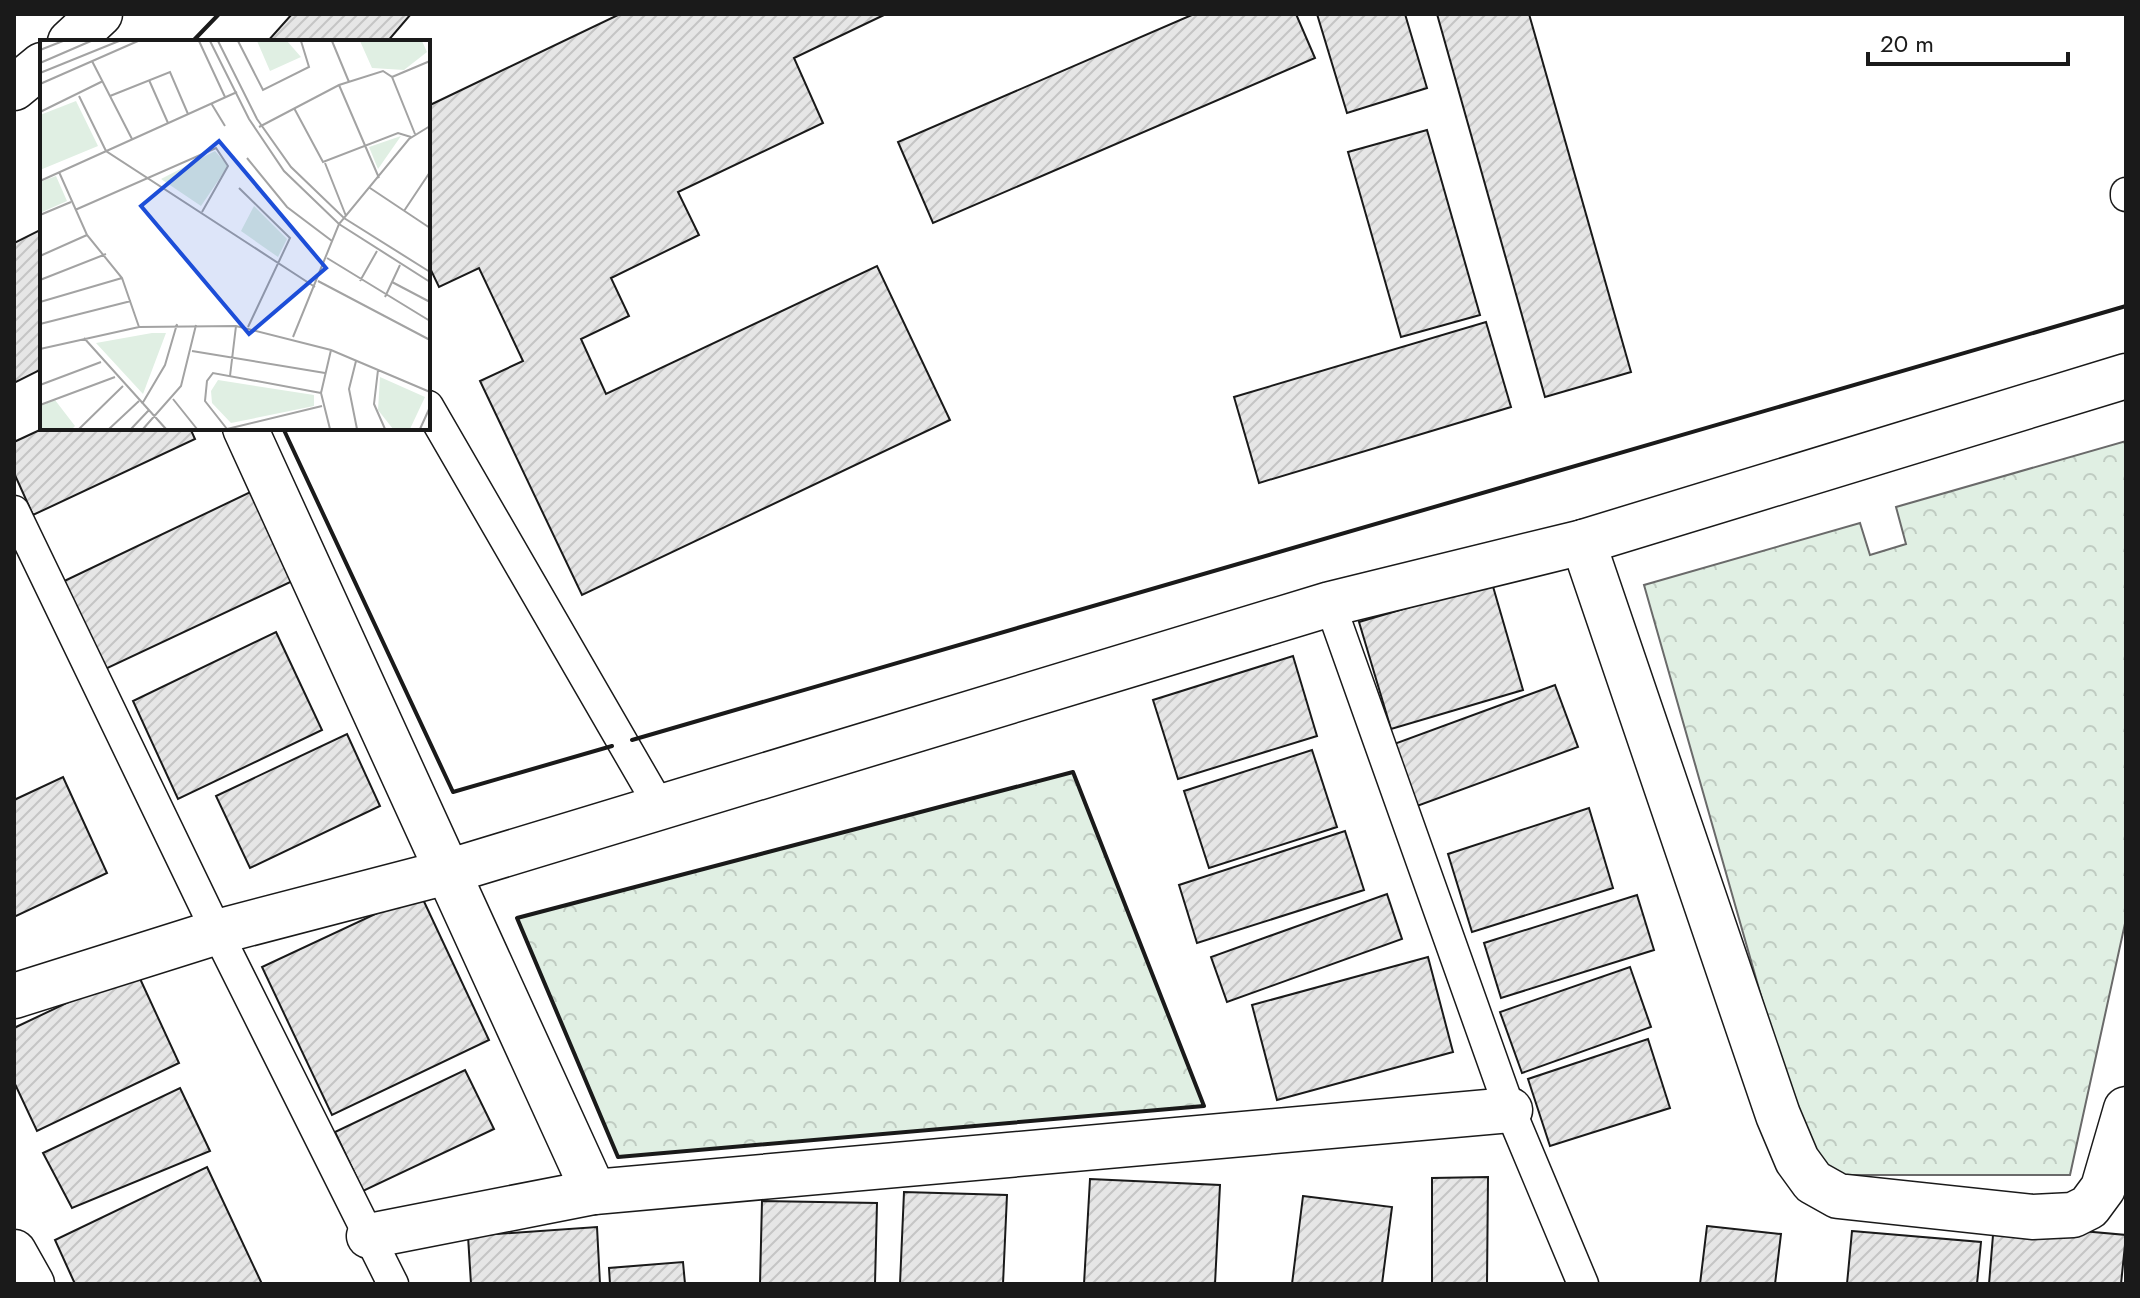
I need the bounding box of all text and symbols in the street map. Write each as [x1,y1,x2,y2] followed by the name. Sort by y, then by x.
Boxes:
[1868,16,2068,66] scale bar
[1880,26,1934,61] text: 20 m
[40,40,430,430] inset map

